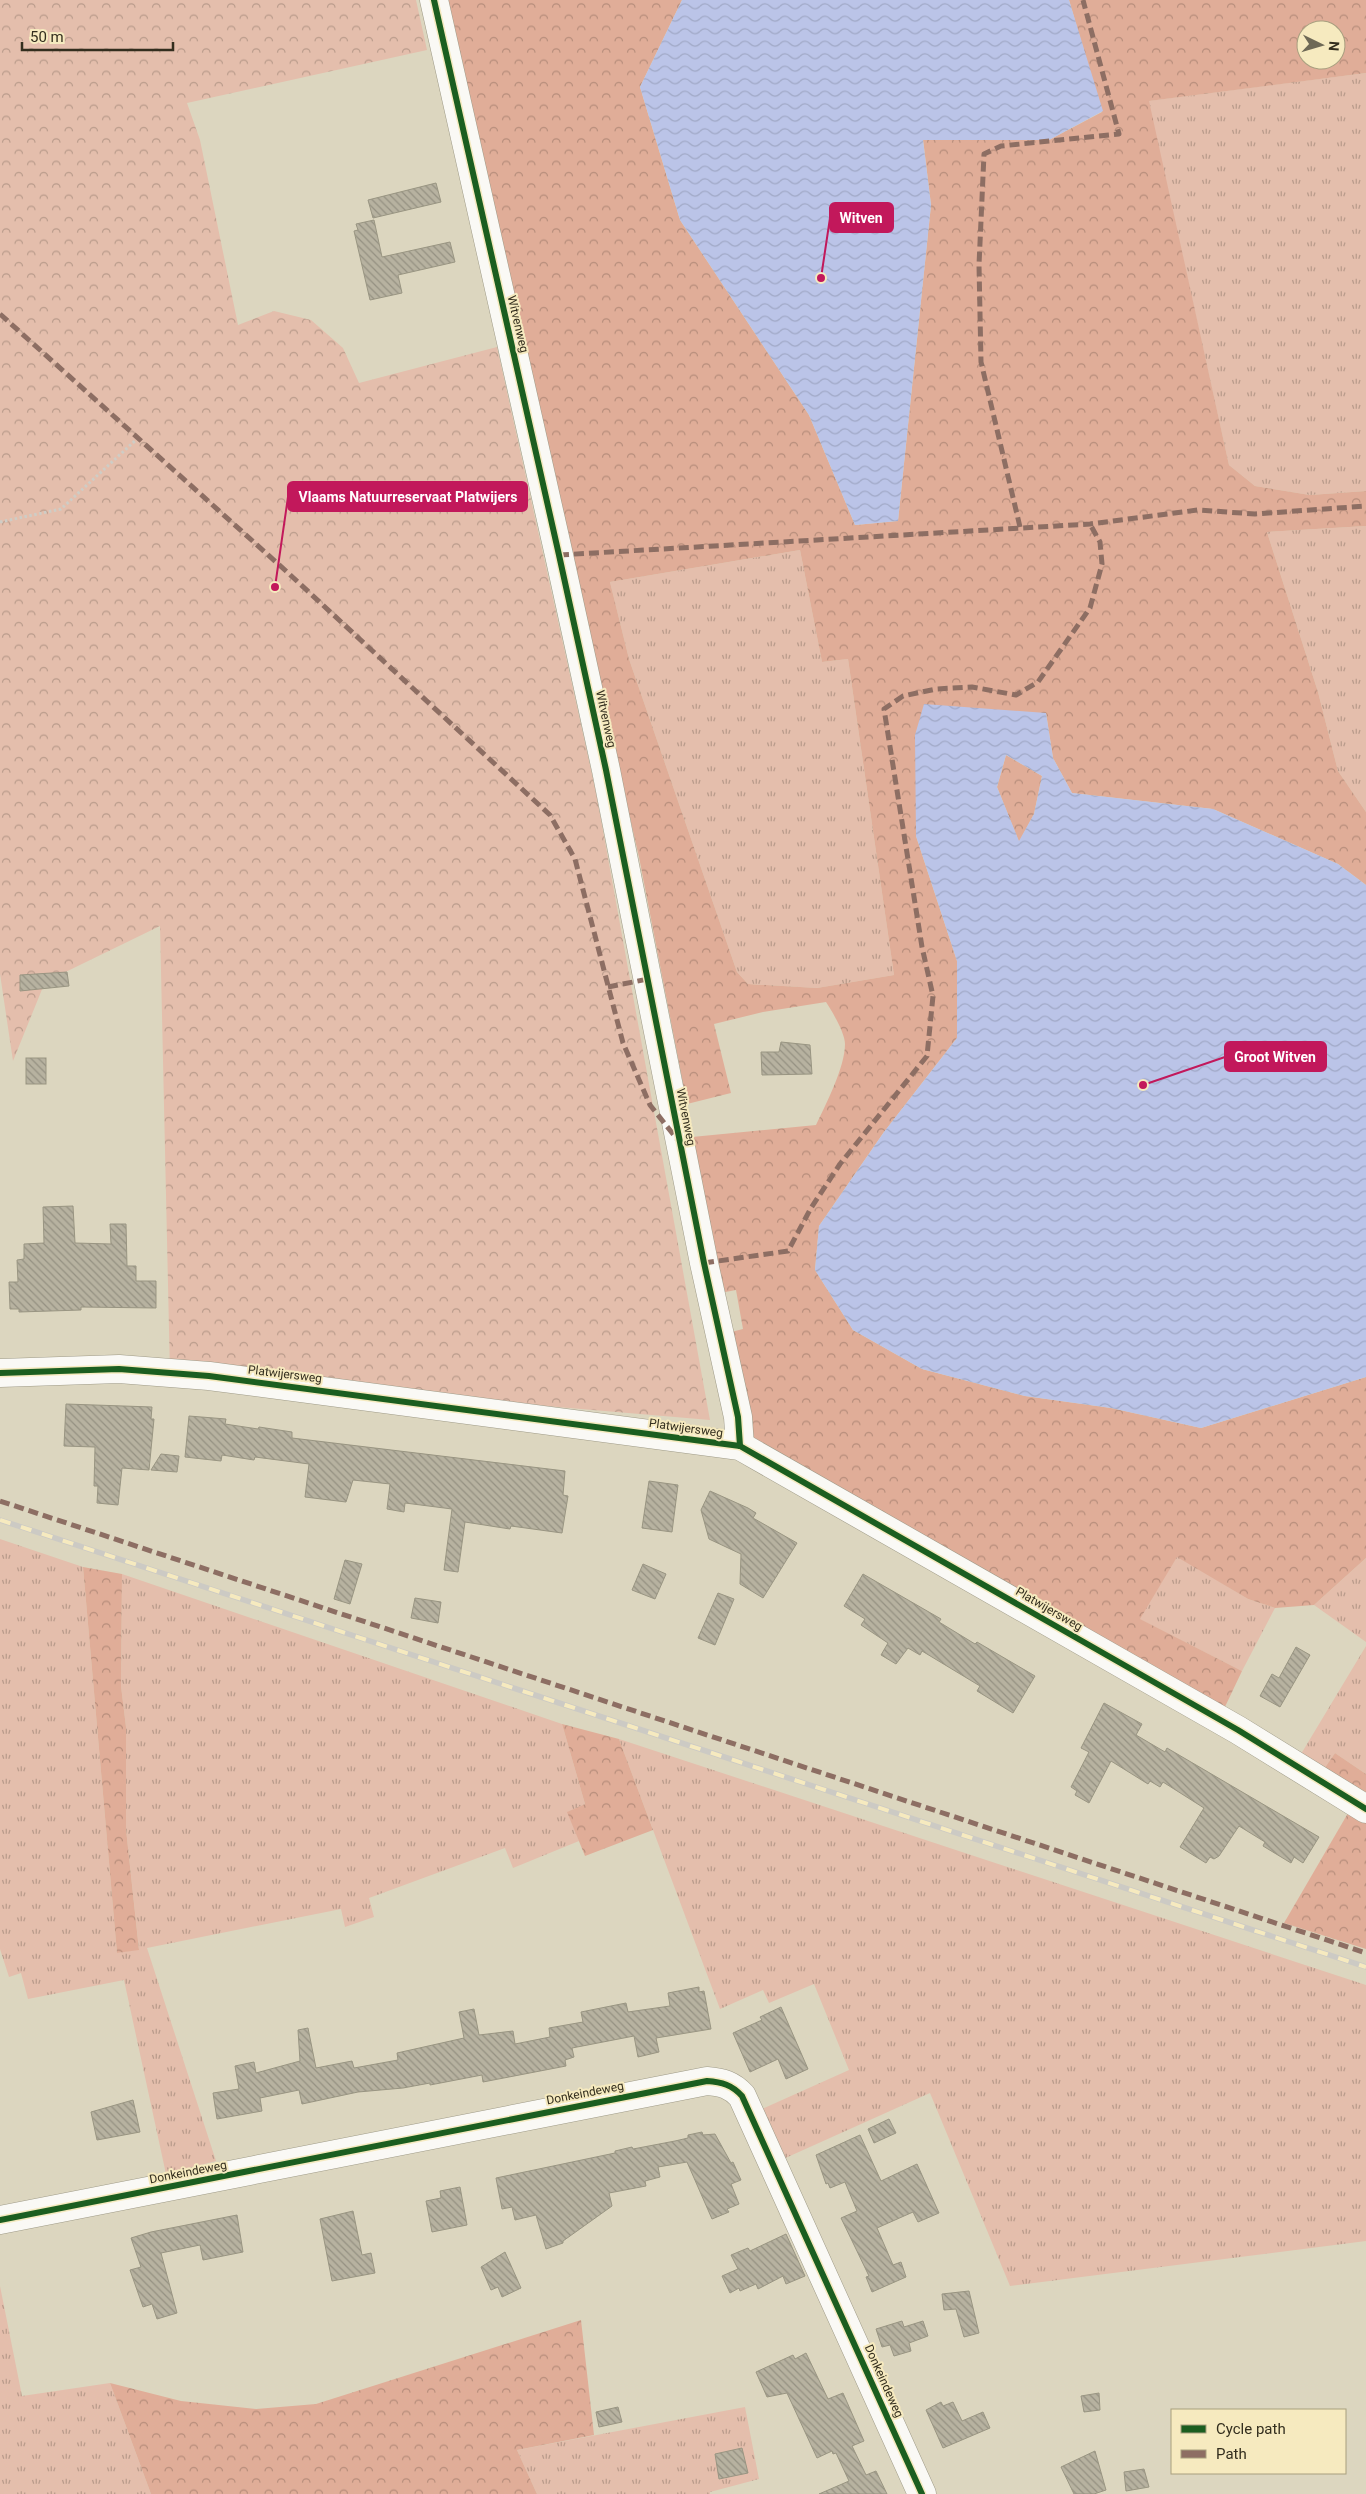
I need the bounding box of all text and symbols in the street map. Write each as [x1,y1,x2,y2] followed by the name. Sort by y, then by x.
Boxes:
[22,20,174,52] scale bar
[1296,20,1346,70] north arrow
[30,28,64,46] text: 50 m
[1326,41,1342,52] text: N
[830,203,893,232] callout: Witven
[839,210,883,226] text: Witven
[505,294,531,354] street label: Witvenweg
[288,482,527,511] callout: Vlaams Natuurreservaat Platwijers
[299,489,517,505] text: Vlaams Natuurreservaat Platwijers
[593,689,619,749] street label: Witvenweg
[1225,1042,1326,1071] callout: Groot Witven
[1234,1049,1316,1065] text: Groot Witven
[674,1087,698,1147] street label: Witvenweg
[247,1363,323,1385] street label: Platwijersweg
[648,1416,724,1440] street label: Platwijersweg
[1013,1584,1085,1634] street label: Platwijersweg
[545,2079,625,2107] street label: Donkeindeweg
[148,2158,228,2186] street label: Donkeindeweg
[862,2342,906,2420] street label: Donkeindeweg
[1171,2409,1346,2474] legend
[1216,2420,1286,2438] text: Cycle path
[1216,2445,1247,2463] text: Path

